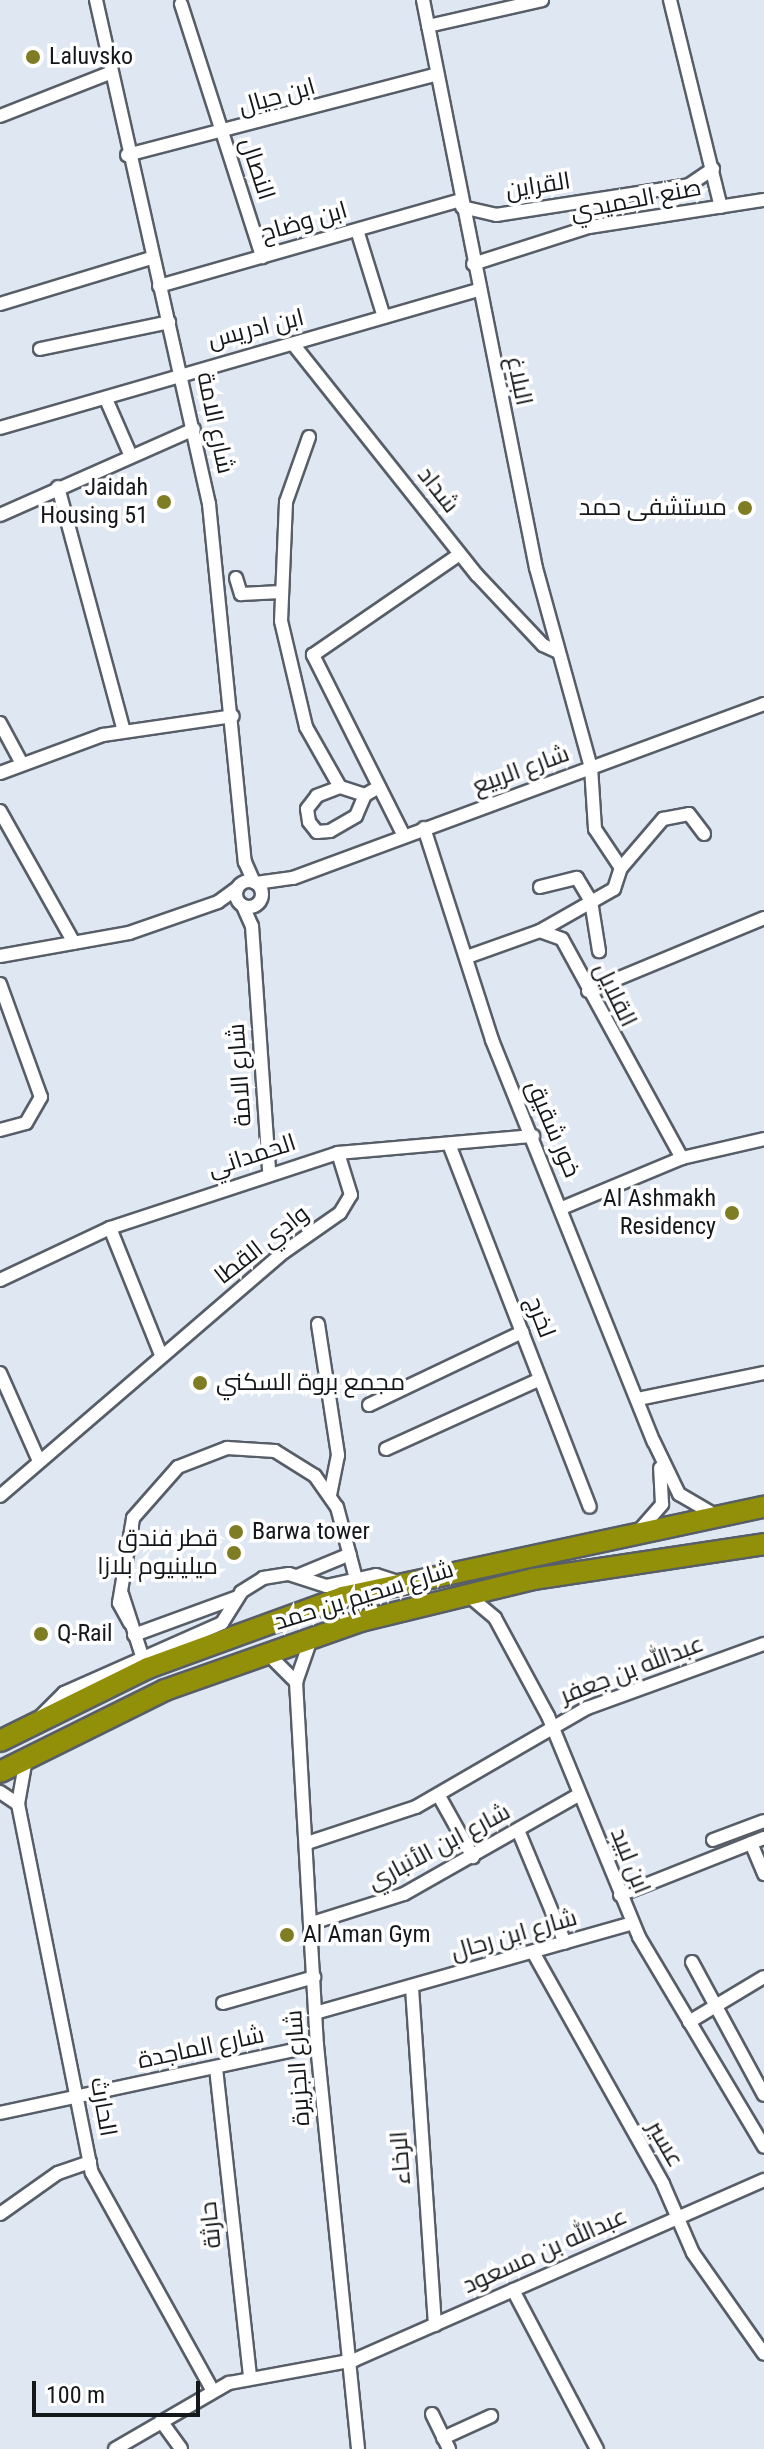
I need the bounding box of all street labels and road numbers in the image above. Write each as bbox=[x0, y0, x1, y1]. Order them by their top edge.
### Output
street label: ابن حيال bbox=[235, 72, 319, 122]
street label: النصال bbox=[233, 134, 281, 204]
street label: القراين bbox=[504, 167, 572, 205]
street label: صنع الحميدي bbox=[568, 173, 704, 227]
street label: ابن وضاح bbox=[257, 196, 351, 248]
street label: ابن ادريس bbox=[205, 303, 307, 355]
street label: البلاغ bbox=[500, 354, 538, 408]
street label: شارع الامة bbox=[190, 370, 240, 476]
street label: شداد bbox=[411, 461, 465, 519]
street label: شارع الربيع bbox=[469, 739, 573, 801]
street label: القلايل bbox=[587, 958, 643, 1032]
street label: شارع الامة bbox=[222, 1023, 258, 1127]
street label: خور شقيق bbox=[520, 1076, 586, 1182]
street label: الحمداني bbox=[204, 1128, 300, 1184]
street label: وادي القطا bbox=[209, 1199, 315, 1291]
street label: لخرج bbox=[519, 1292, 561, 1342]
street label: شارع سحيم بن حمد bbox=[271, 1555, 457, 1637]
street label: عبدالله بن جعفر bbox=[556, 1629, 708, 1711]
street label: شارع ابن الأنباري bbox=[363, 1797, 515, 1897]
street label: ابن لبيد bbox=[604, 1824, 656, 1898]
street label: شارع ابن رحال bbox=[448, 1903, 580, 1967]
street label: شارع الجزيرة bbox=[280, 2009, 316, 2127]
street label: شارع الماجدة bbox=[135, 2021, 267, 2075]
street label: الحارث bbox=[84, 2075, 122, 2139]
street label: عسير bbox=[640, 2116, 690, 2172]
street label: الرخاء bbox=[385, 2130, 417, 2186]
street label: حارثة bbox=[194, 2200, 228, 2250]
street label: عبدالله بن مسعود bbox=[458, 2202, 632, 2300]

